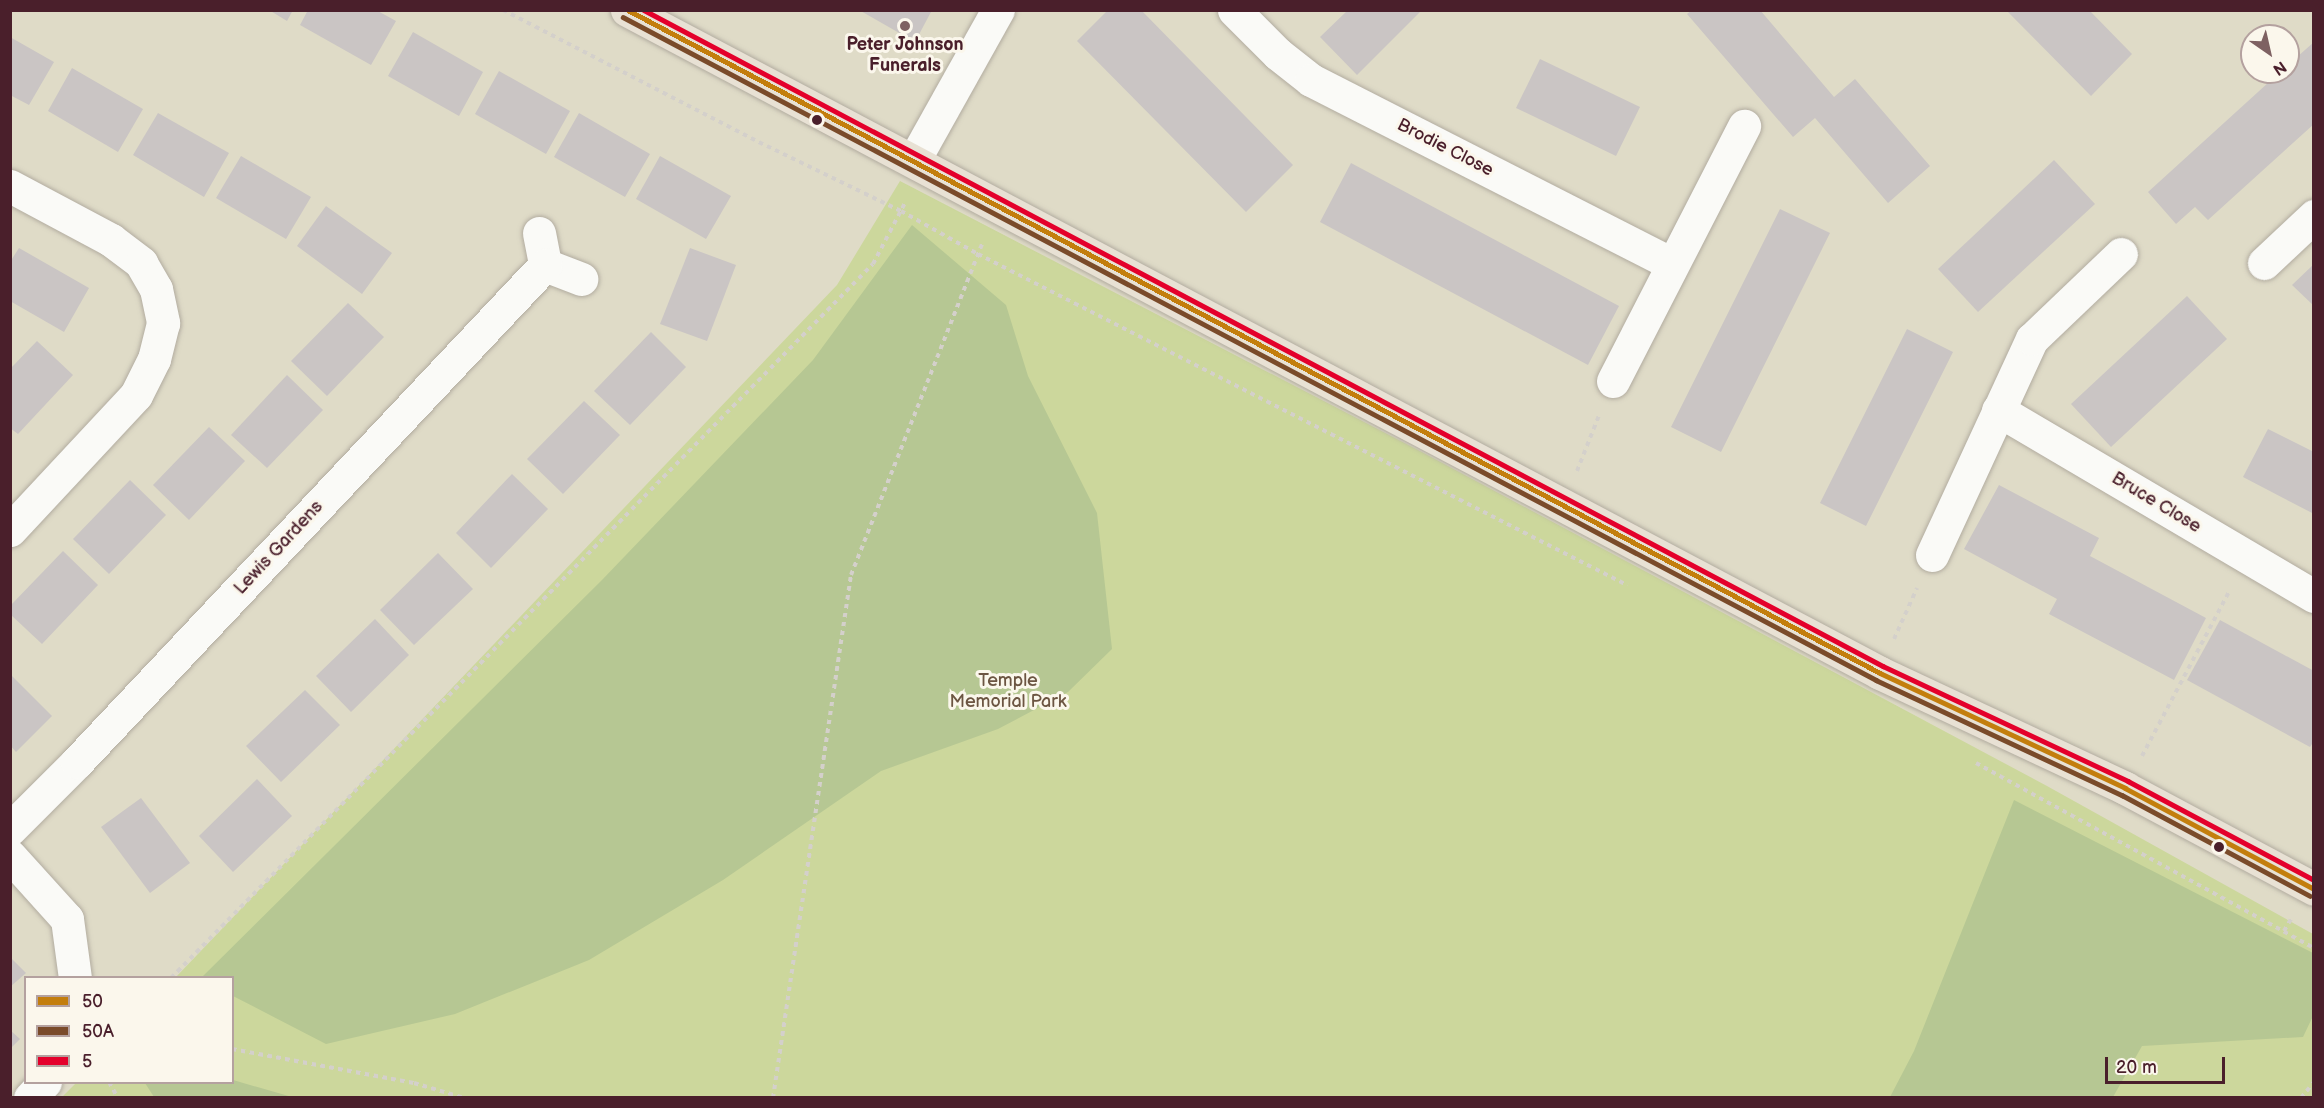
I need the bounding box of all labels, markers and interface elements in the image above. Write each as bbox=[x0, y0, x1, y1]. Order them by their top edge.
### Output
marker: Peter Johnson Funerals bbox=[898, 19, 912, 33]
north arrow bbox=[2240, 24, 2300, 84]
place label: Peter Johnson Funerals bbox=[846, 35, 964, 78]
text: N bbox=[2269, 56, 2290, 79]
unlabelled marker bbox=[811, 114, 823, 126]
street label: Brodie Close bbox=[1393, 114, 1497, 182]
street label: Bruce Close bbox=[2107, 468, 2205, 538]
street label: Lewis Gardens bbox=[230, 497, 328, 599]
park label: Temple Memorial Park bbox=[949, 671, 1067, 714]
unlabelled marker bbox=[2213, 841, 2225, 853]
legend bbox=[24, 976, 234, 1084]
text: 50 bbox=[82, 991, 103, 1012]
text: 50A bbox=[82, 1021, 114, 1042]
scale bar bbox=[2108, 1045, 2228, 1083]
text: 5 bbox=[82, 1051, 92, 1072]
text: 20 m bbox=[2116, 1057, 2157, 1078]

